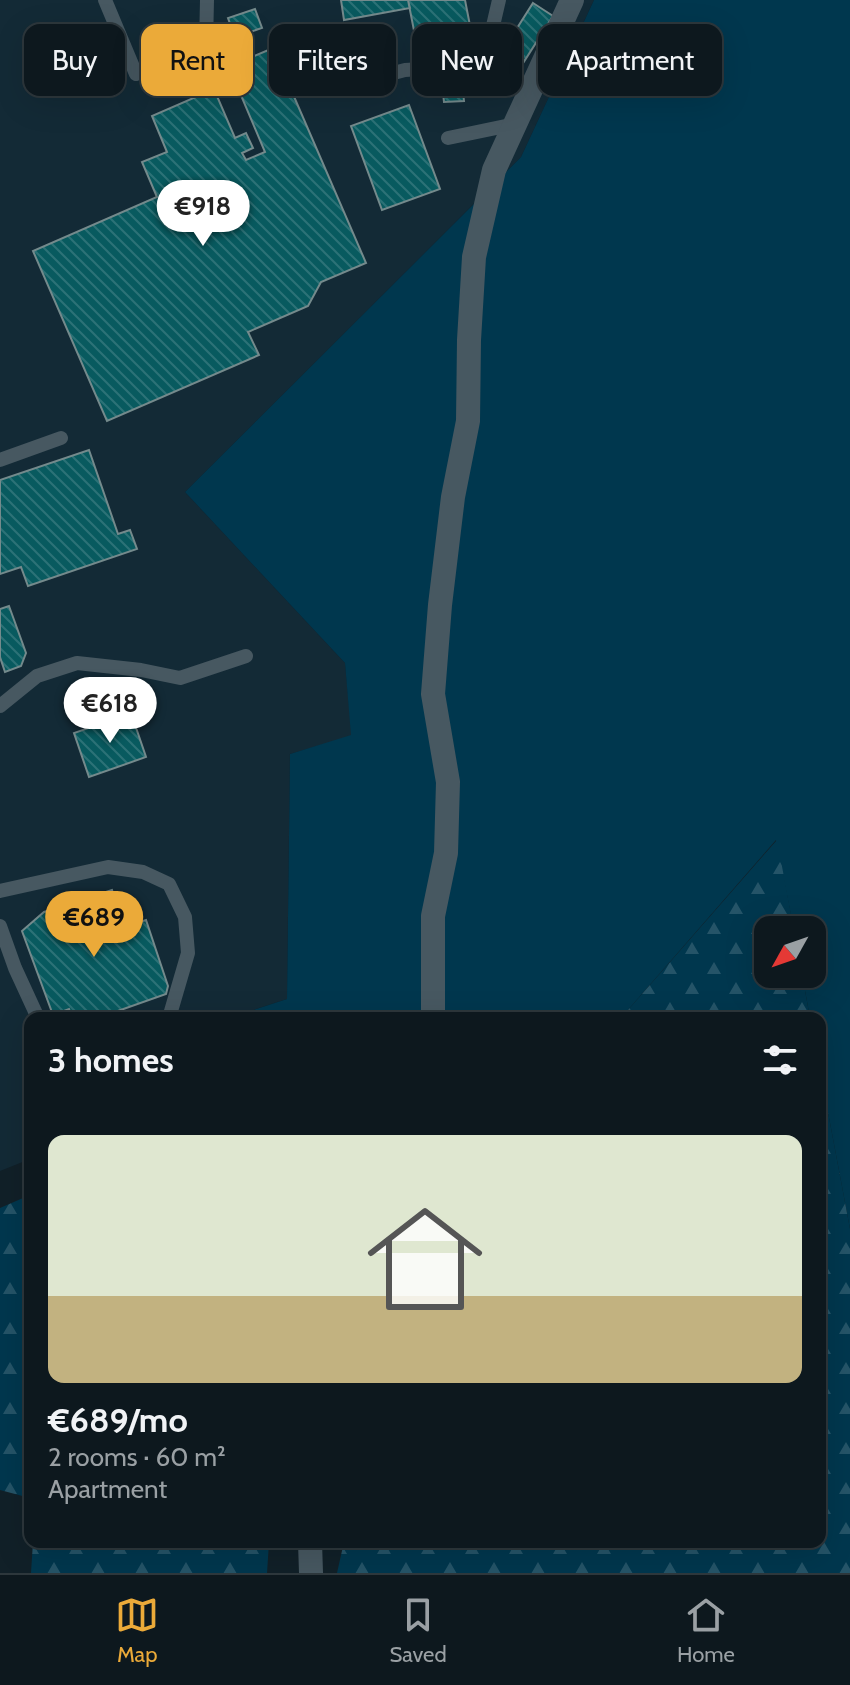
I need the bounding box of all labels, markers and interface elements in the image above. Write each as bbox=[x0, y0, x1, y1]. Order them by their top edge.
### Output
chip: Buy bbox=[24, 24, 125, 96]
chip: Rent bbox=[141, 24, 253, 96]
chip: Filters bbox=[269, 24, 396, 96]
chip: New bbox=[412, 24, 522, 96]
chip: Apartment bbox=[538, 24, 722, 96]
pin: €918 bbox=[156, 180, 250, 248]
text: €918 bbox=[175, 190, 231, 222]
pin: €618 bbox=[63, 677, 157, 745]
text: €618 bbox=[82, 687, 138, 719]
pin: €689 bbox=[47, 891, 141, 959]
text: €689 bbox=[63, 901, 125, 933]
north arrow bbox=[754, 916, 826, 988]
map controls bbox=[754, 916, 826, 988]
icon: filters bbox=[758, 1038, 802, 1082]
text: 3 homes bbox=[48, 1039, 174, 1081]
icon: home bbox=[353, 1187, 497, 1331]
text: €689/mo bbox=[48, 1399, 188, 1441]
text: 2 rooms · 60 m² bbox=[48, 1441, 226, 1473]
text: Apartment bbox=[48, 1473, 167, 1505]
tab: Map bbox=[115, 1593, 159, 1668]
tab: Saved bbox=[389, 1593, 447, 1668]
tab: Home bbox=[677, 1593, 735, 1668]

